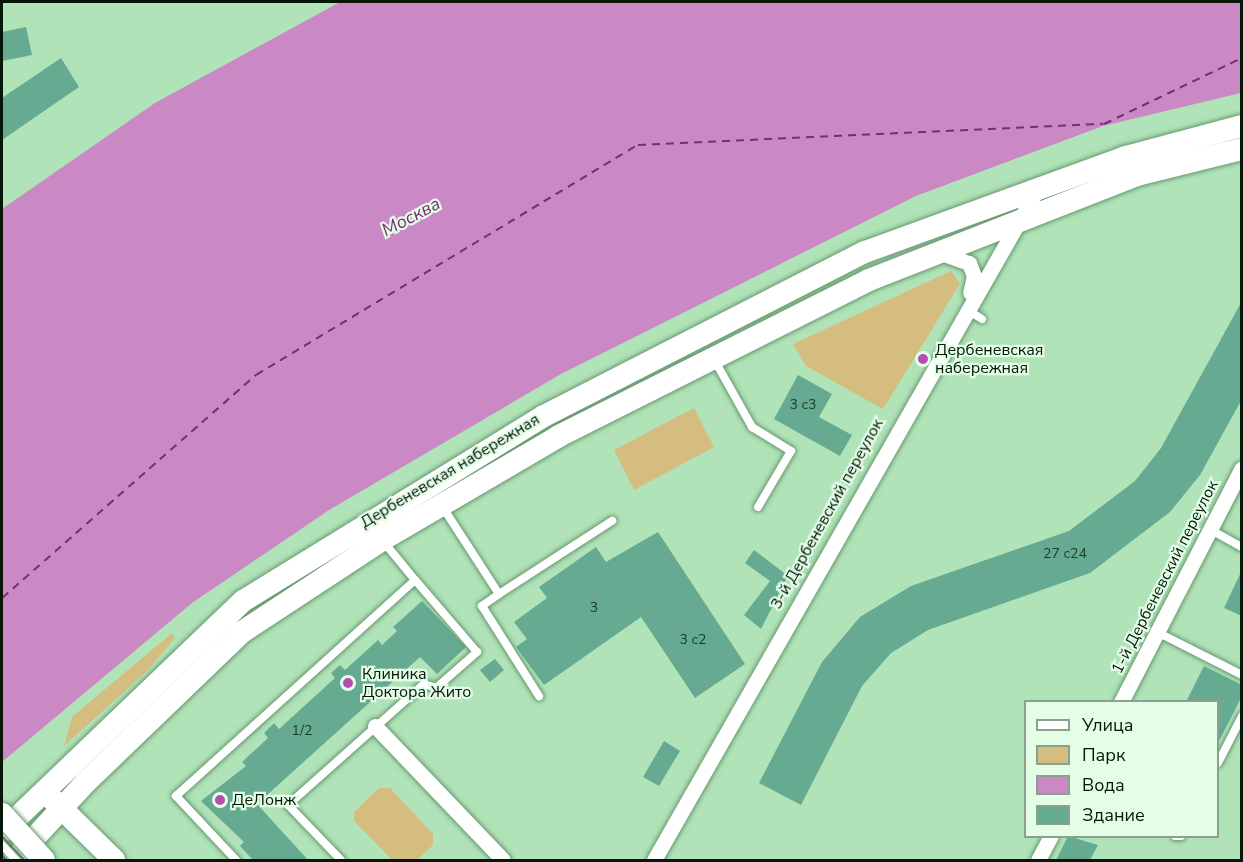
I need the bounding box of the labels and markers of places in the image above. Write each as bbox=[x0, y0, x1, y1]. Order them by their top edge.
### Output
place label: Дербеневская набережная bbox=[935, 340, 1043, 378]
marker: Дербеневская набережная bbox=[916, 352, 930, 366]
place label: Клиника Доктора Жито bbox=[362, 664, 471, 702]
marker: Клиника Доктора Жито bbox=[339, 674, 357, 692]
place label: ДеЛонж bbox=[232, 790, 296, 810]
marker: ДеЛонж bbox=[213, 793, 227, 807]

